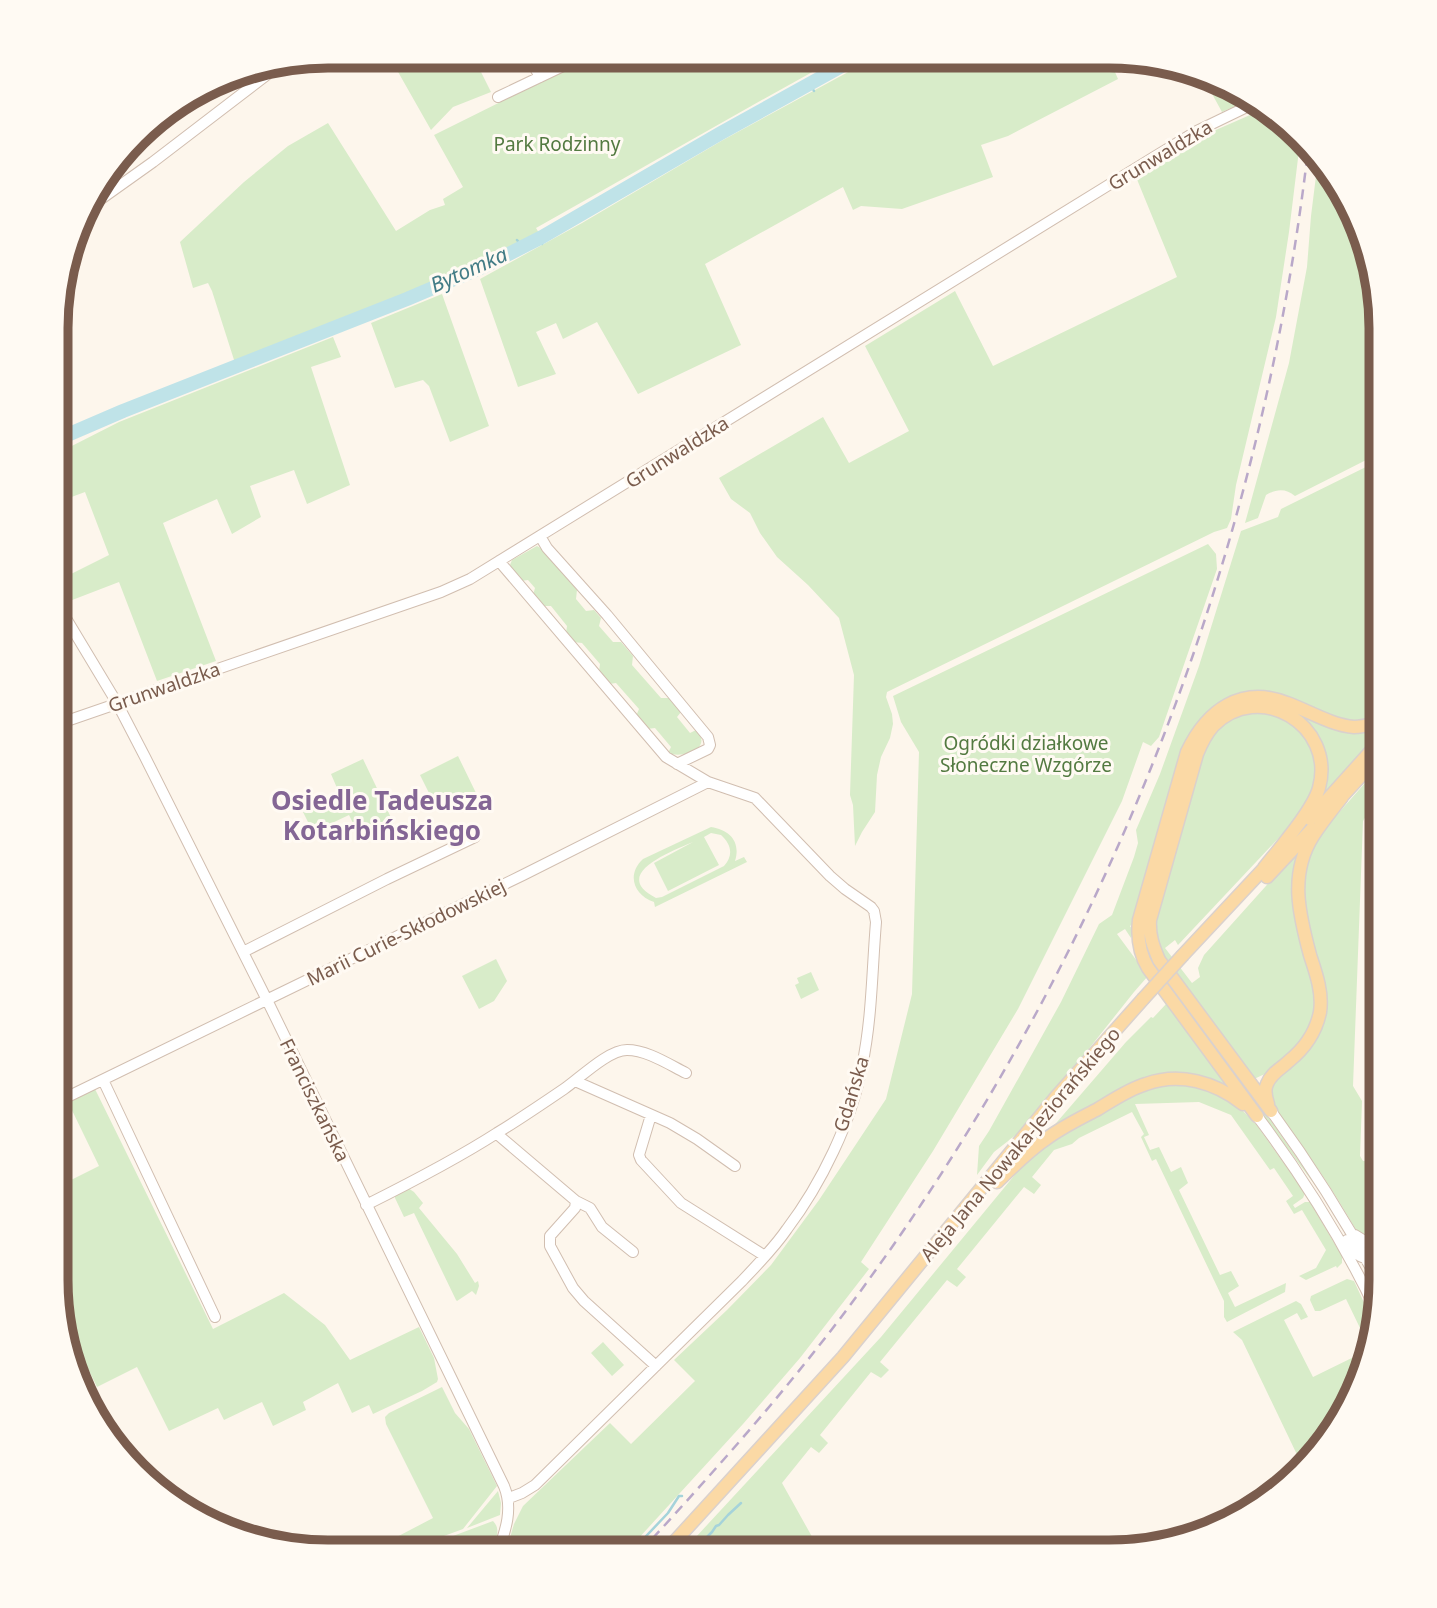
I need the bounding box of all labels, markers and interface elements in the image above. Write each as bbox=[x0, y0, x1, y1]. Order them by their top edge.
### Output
street label: Grunwaldzka bbox=[1103, 114, 1217, 196]
park label: Park Rodzinny bbox=[493, 131, 621, 157]
water label: Bytomka bbox=[425, 240, 512, 299]
street label: Grunwaldzka bbox=[620, 410, 734, 494]
street label: Grunwaldzka bbox=[104, 656, 224, 718]
park label: Ogródki działkowe Słoneczne Wzgórze bbox=[940, 730, 1112, 778]
district label: Osiedle Tadeusza Kotarbińskiego bbox=[271, 782, 493, 848]
street label: Marii Curie-Skłodowskiej bbox=[302, 872, 510, 992]
street label: Aleja Jana Nowaka-Jeziorańskiego bbox=[914, 1021, 1126, 1267]
street label: Franciszkańska bbox=[274, 1034, 356, 1166]
street label: Gdańska bbox=[827, 1053, 875, 1135]

